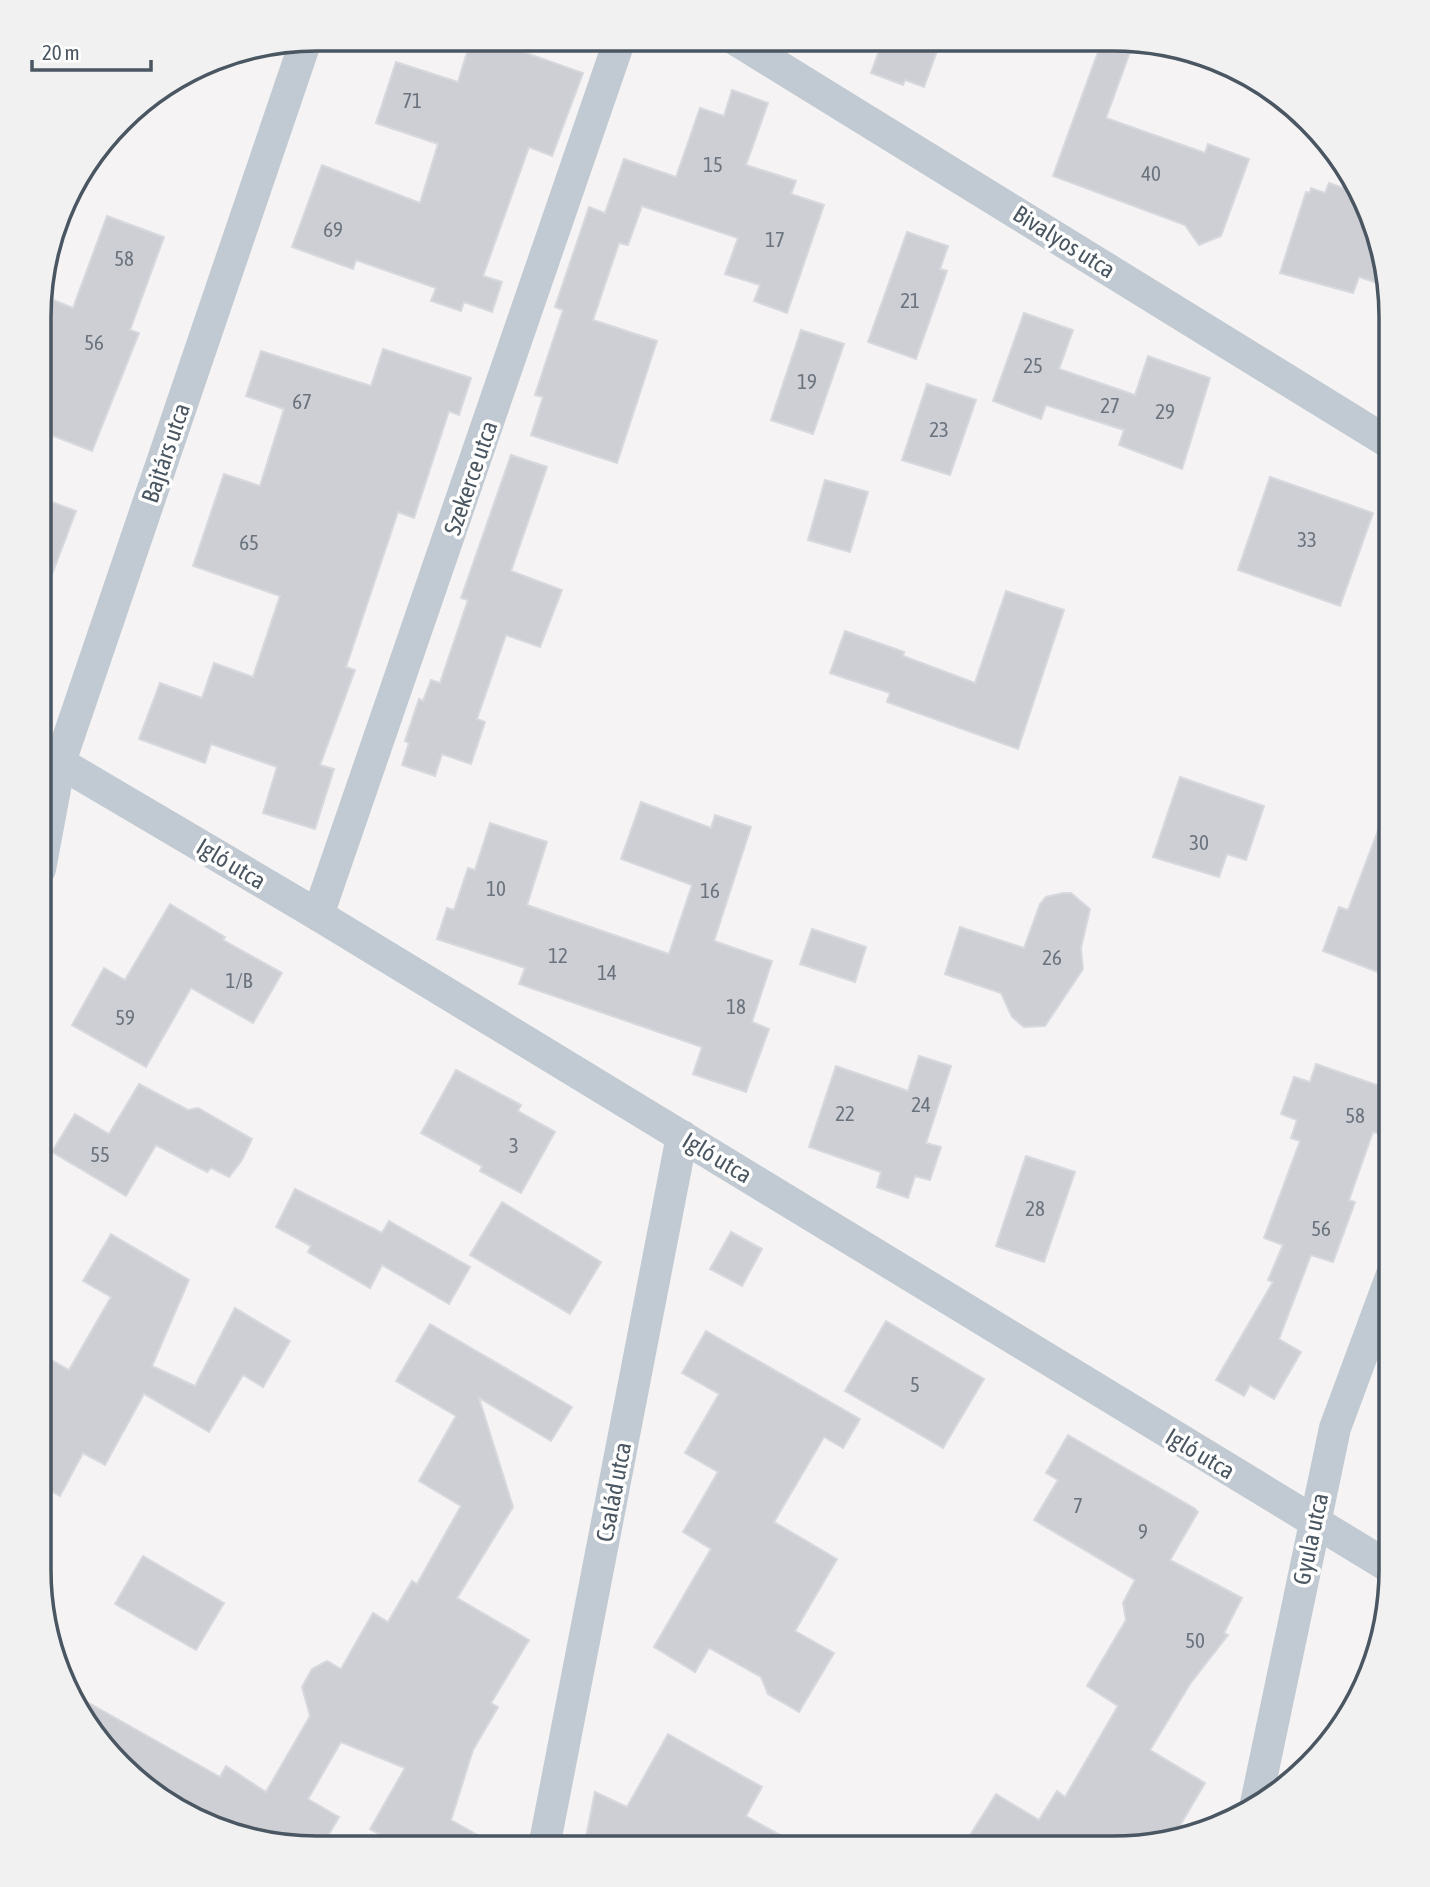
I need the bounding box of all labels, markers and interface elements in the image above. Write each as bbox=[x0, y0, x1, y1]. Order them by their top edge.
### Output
scale bar bbox=[32, 28, 150, 72]
text: 20 m bbox=[42, 40, 80, 64]
house number: 71 bbox=[402, 88, 422, 112]
house number: 15 bbox=[703, 152, 723, 176]
house number: 40 bbox=[1141, 161, 1161, 185]
street label: Bivalyos utca bbox=[1008, 200, 1120, 283]
house number: 69 bbox=[323, 217, 343, 241]
house number: 17 bbox=[765, 227, 785, 251]
house number: 58 bbox=[114, 246, 134, 270]
house number: 21 bbox=[900, 288, 920, 312]
house number: 56 bbox=[84, 330, 104, 354]
house number: 25 bbox=[1023, 353, 1043, 377]
house number: 19 bbox=[797, 369, 817, 393]
house number: 67 bbox=[292, 389, 312, 413]
house number: 27 bbox=[1100, 393, 1120, 417]
house number: 29 bbox=[1155, 399, 1175, 423]
street label: Bajtárs utca bbox=[136, 400, 195, 506]
street label: Szekerce utca bbox=[438, 417, 503, 538]
house number: 23 bbox=[929, 417, 949, 441]
house number: 33 bbox=[1297, 527, 1317, 551]
house number: 65 bbox=[239, 530, 259, 554]
house number: 30 bbox=[1189, 830, 1209, 854]
street label: Igló utca bbox=[192, 833, 271, 895]
house number: 10 bbox=[486, 876, 506, 900]
house number: 16 bbox=[700, 878, 720, 902]
house number: 12 bbox=[548, 943, 568, 967]
house number: 26 bbox=[1042, 945, 1062, 969]
house number: 14 bbox=[597, 960, 617, 984]
house number: 1/B bbox=[226, 968, 252, 992]
house number: 18 bbox=[726, 994, 746, 1018]
house number: 59 bbox=[115, 1005, 135, 1029]
house number: 24 bbox=[911, 1092, 931, 1116]
house number: 22 bbox=[835, 1101, 855, 1125]
house number: 58 bbox=[1345, 1103, 1365, 1127]
street label: Igló utca bbox=[678, 1127, 757, 1189]
house number: 3 bbox=[509, 1133, 519, 1157]
house number: 55 bbox=[90, 1142, 110, 1166]
house number: 28 bbox=[1025, 1196, 1045, 1220]
house number: 56 bbox=[1311, 1216, 1331, 1240]
house number: 5 bbox=[910, 1372, 920, 1396]
street label: Igló utca bbox=[1161, 1423, 1240, 1485]
street label: Család utca bbox=[591, 1440, 636, 1544]
street label: Gyula utca bbox=[1288, 1490, 1333, 1587]
house number: 7 bbox=[1073, 1493, 1083, 1517]
house number: 9 bbox=[1138, 1519, 1148, 1543]
house number: 50 bbox=[1185, 1628, 1205, 1652]

